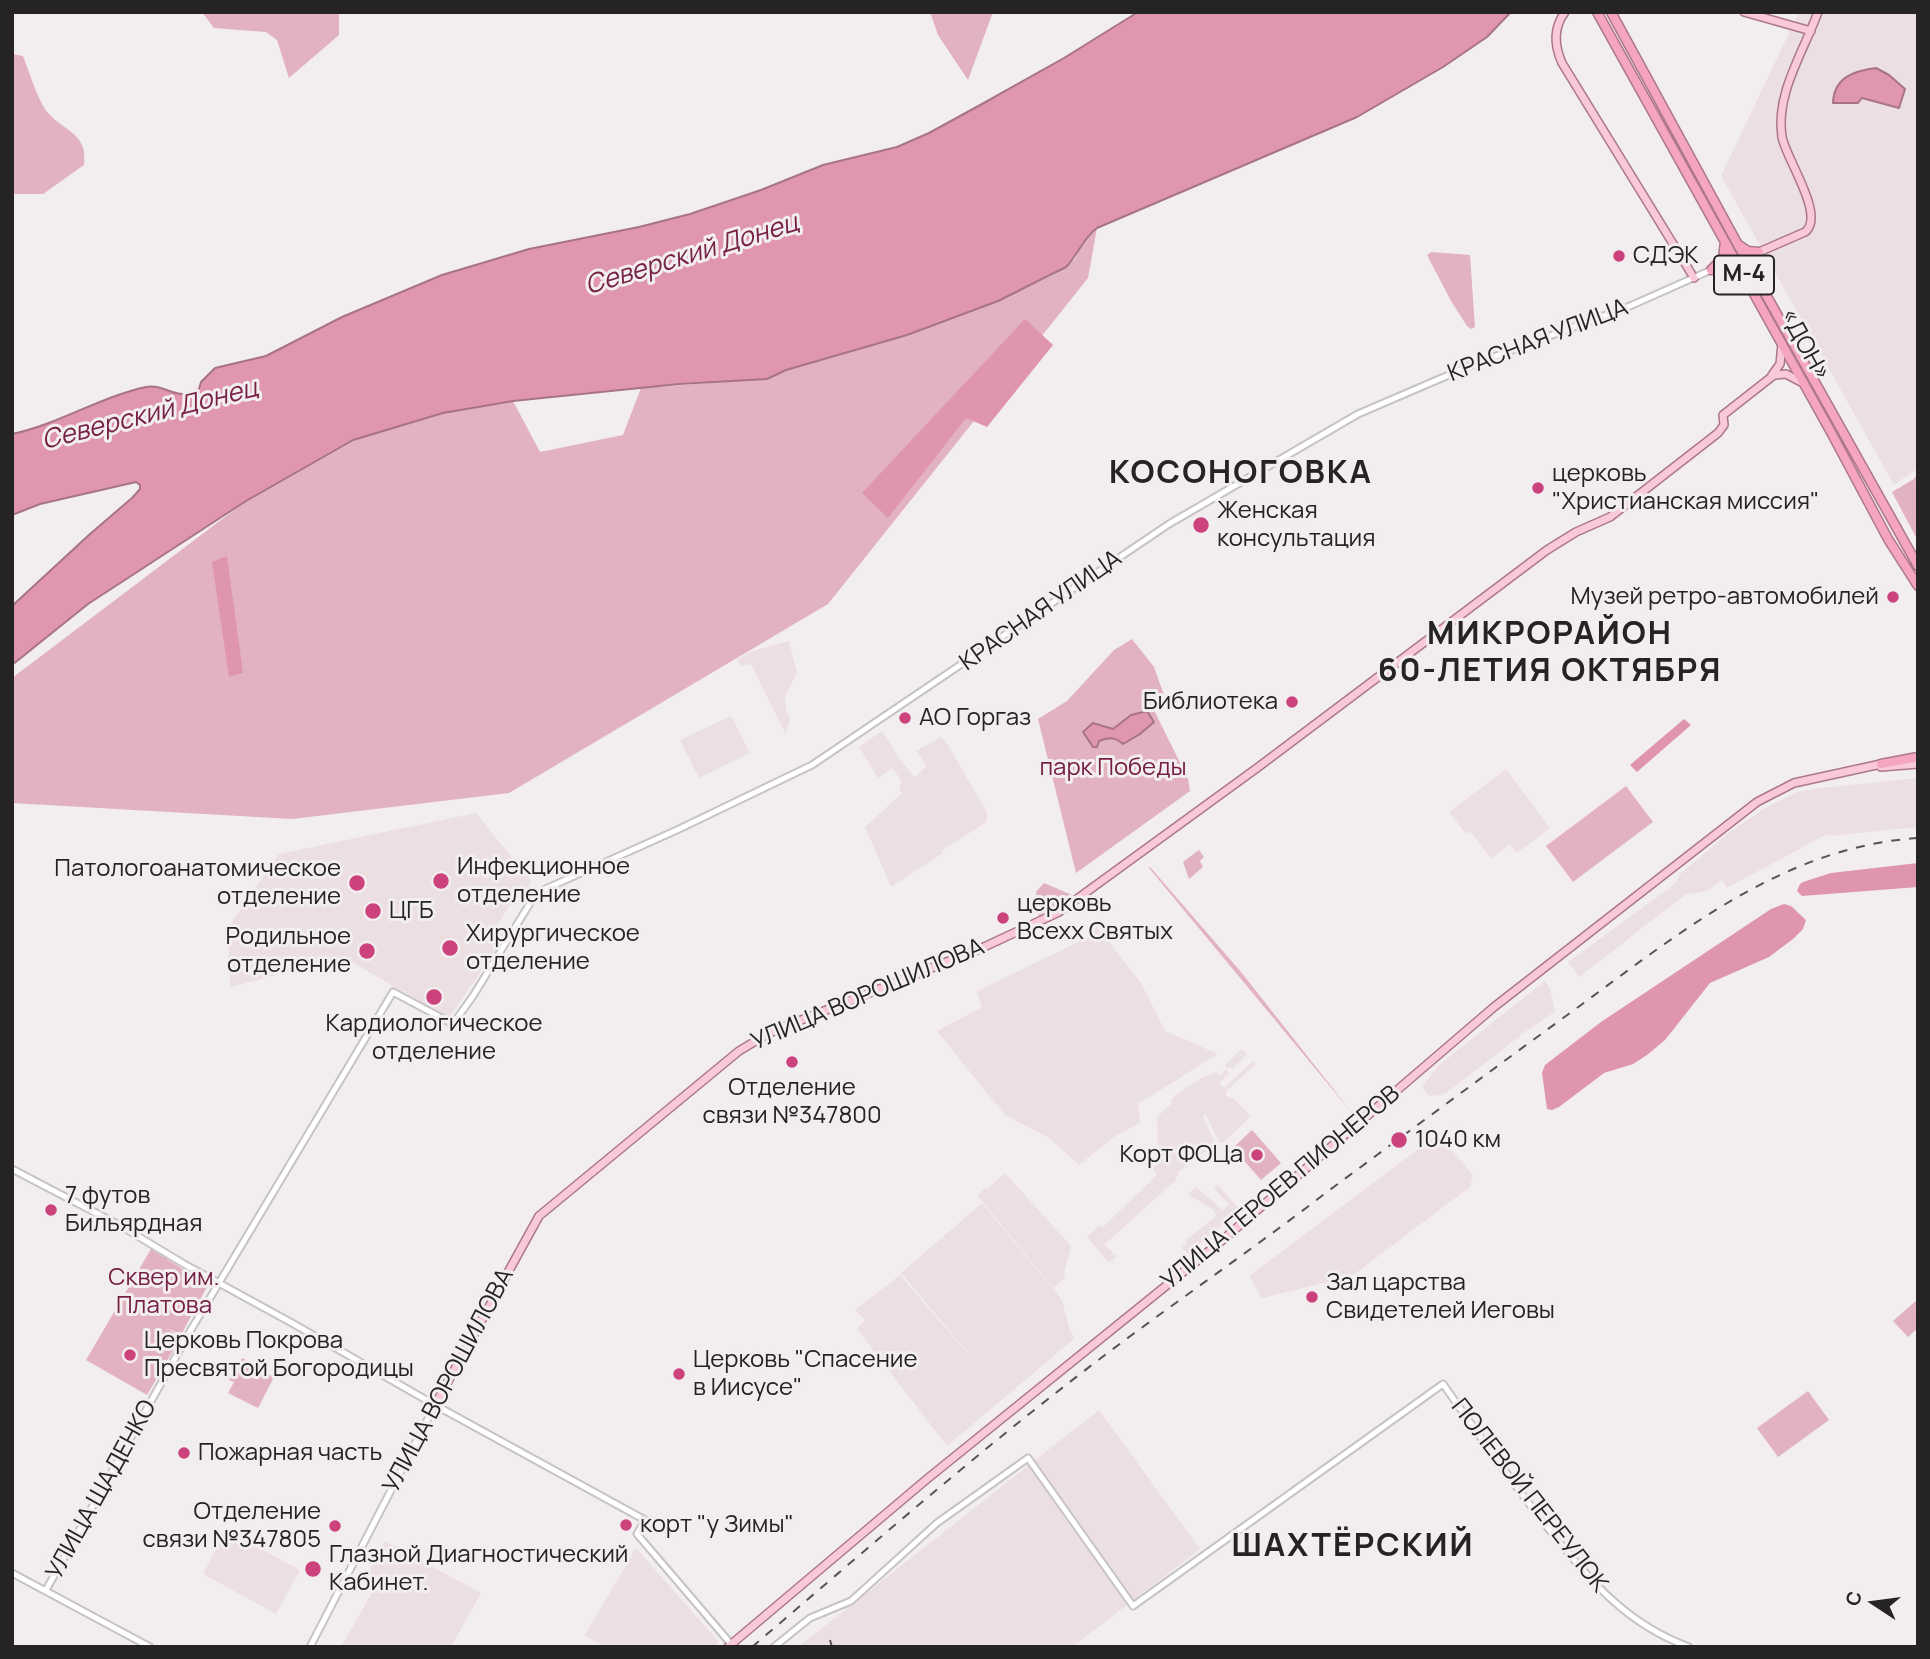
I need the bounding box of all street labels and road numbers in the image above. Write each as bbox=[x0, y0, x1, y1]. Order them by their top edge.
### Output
road number: М-4 bbox=[1714, 256, 1774, 294]
street label: КРАСНАЯ УЛИЦА bbox=[1444, 293, 1632, 389]
street label: «ДОН» bbox=[1773, 304, 1835, 386]
street label: КРАСНАЯ УЛИЦА bbox=[955, 545, 1127, 677]
street label: УЛИЦА ВОРОШИЛОВА bbox=[747, 933, 989, 1057]
street label: УЛИЦА ГЕРОЕВ ПИОНЕРОВ bbox=[1156, 1080, 1406, 1296]
street label: УЛИЦА ВОРОШИЛОВА bbox=[378, 1264, 520, 1498]
street label: ПОЛЕВОЙ ПЕРЕУЛОК bbox=[1445, 1394, 1613, 1598]
street label: УЛИЦА ЩАДЕНКО bbox=[41, 1395, 163, 1585]

